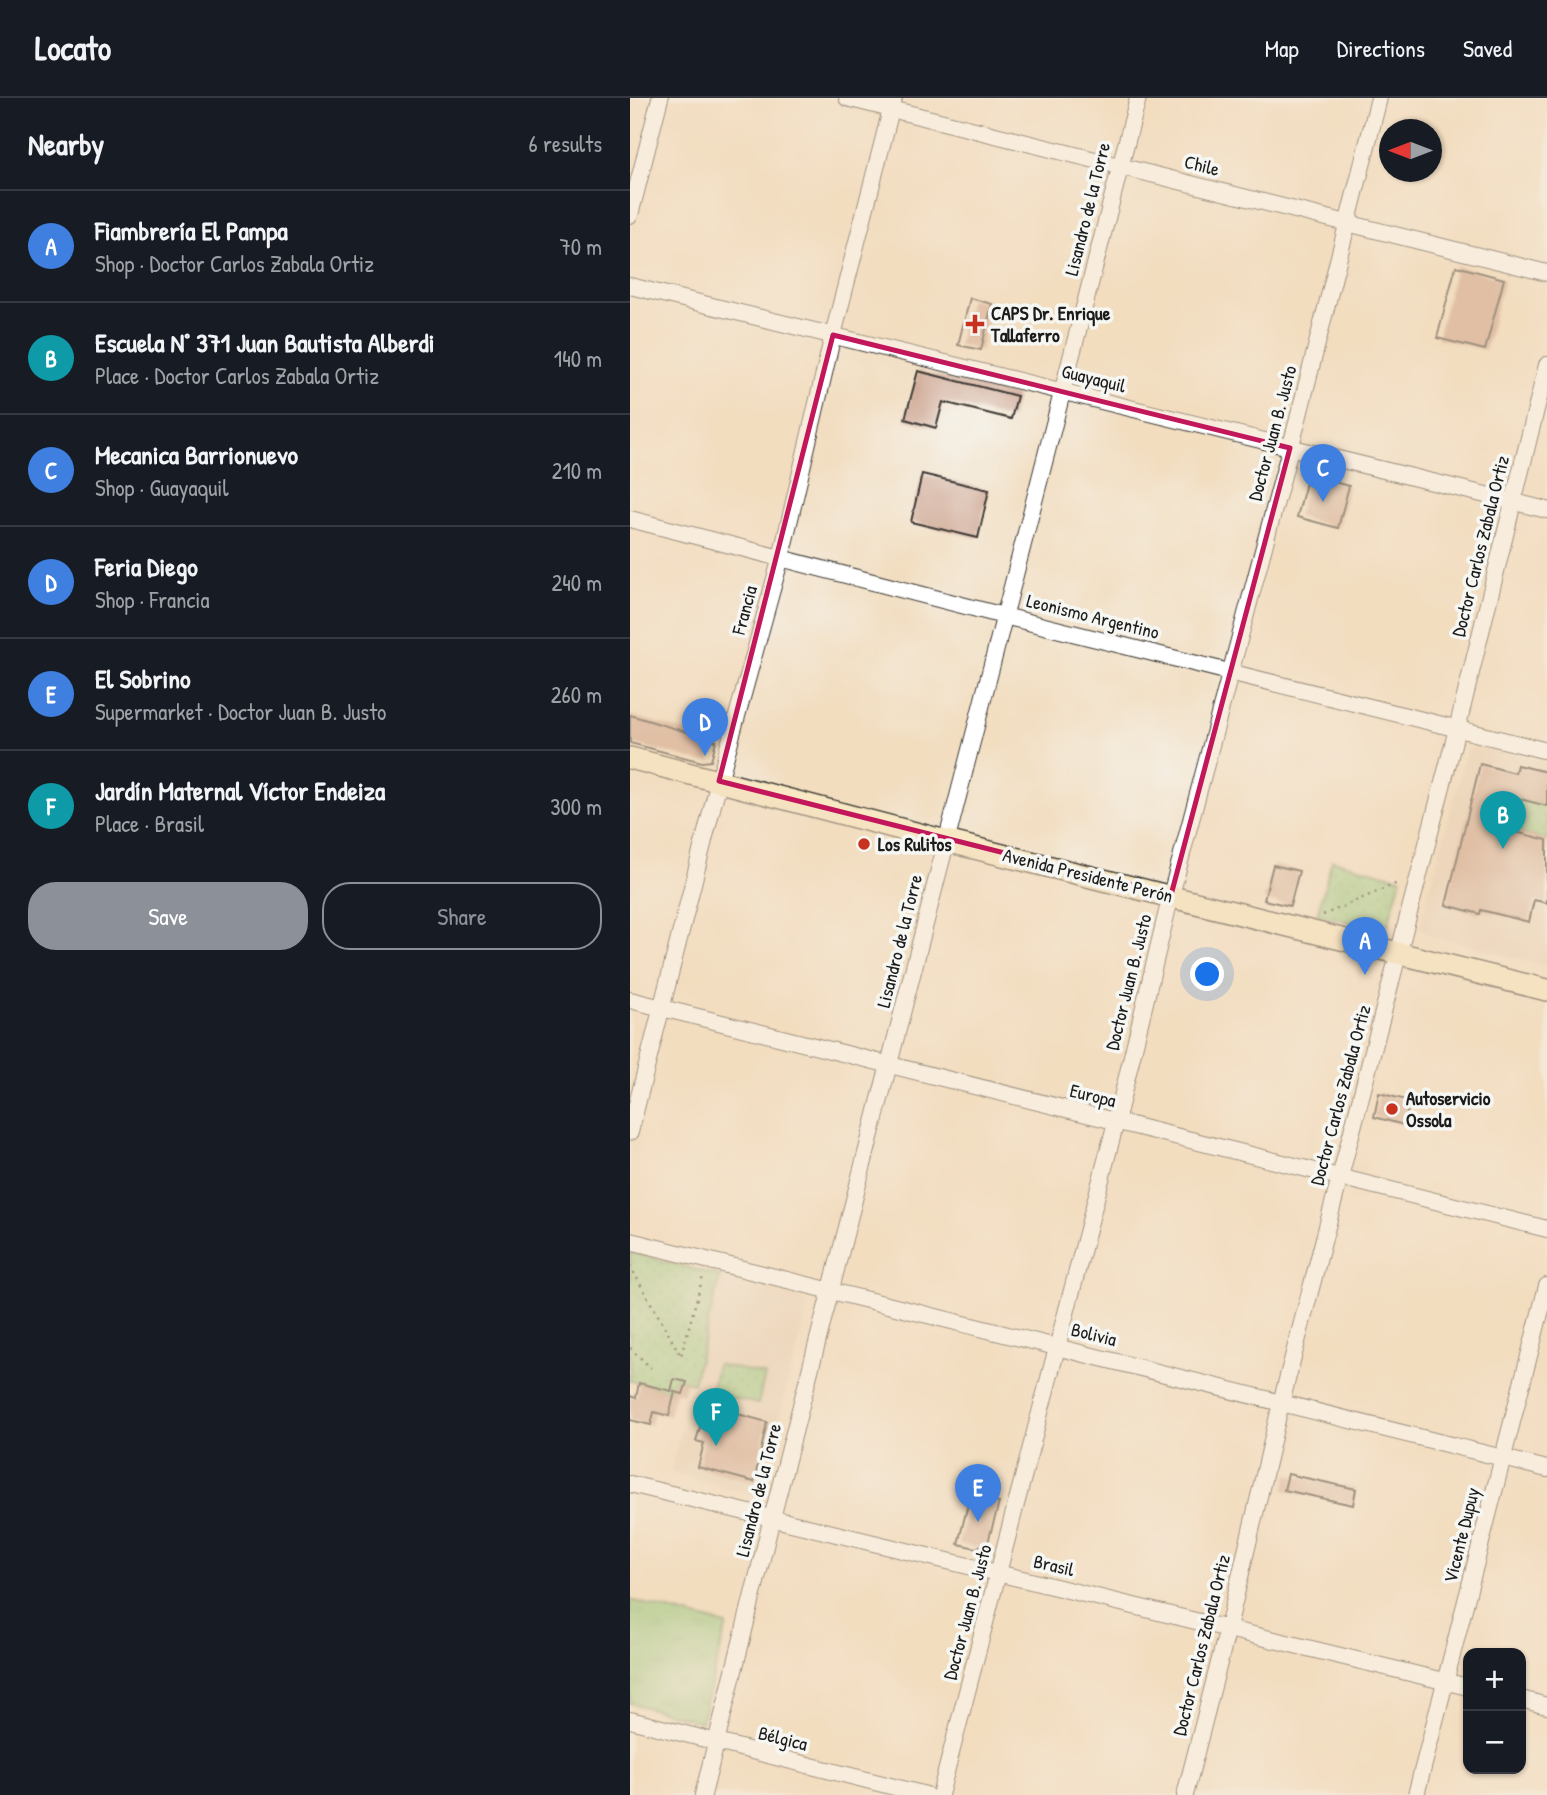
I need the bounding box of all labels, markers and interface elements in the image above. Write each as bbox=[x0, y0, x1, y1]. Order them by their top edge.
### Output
text: Locato bbox=[35, 26, 111, 70]
text: Map bbox=[1265, 32, 1299, 64]
text: Directions bbox=[1337, 32, 1425, 64]
text: Saved bbox=[1463, 32, 1512, 64]
north arrow bbox=[1379, 119, 1442, 182]
text: Nearby bbox=[28, 124, 104, 164]
text: 6 results bbox=[529, 128, 602, 159]
street label: Lisandro de la Torre bbox=[1058, 139, 1116, 278]
street label: Chile bbox=[1182, 148, 1223, 182]
text: Fiambrería El Pampa bbox=[95, 213, 288, 248]
text: A bbox=[45, 231, 57, 262]
text: 70 m bbox=[559, 231, 602, 262]
text: Shop · Doctor Carlos Zabala Ortiz bbox=[95, 248, 374, 279]
place label: CAPS Dr. Enrique Tallaferro bbox=[990, 300, 1111, 348]
marker: CAPS Dr. Enrique Tallaferro bbox=[965, 314, 985, 334]
text: Escuela N° 371 Juan Bautista Alberdi bbox=[95, 325, 434, 360]
text: B bbox=[45, 343, 57, 374]
text: 140 m bbox=[554, 343, 602, 374]
street label: Guayaquil bbox=[1059, 357, 1130, 399]
text: Place · Doctor Carlos Zabala Ortiz bbox=[95, 360, 379, 391]
street label: Doctor Juan B. Justo bbox=[1241, 362, 1303, 504]
text: Mecanica Barrionuevo bbox=[95, 437, 298, 472]
pin: C bbox=[1300, 444, 1346, 502]
street label: Doctor Carlos Zabala Ortiz bbox=[1445, 453, 1515, 639]
text: C bbox=[45, 455, 57, 486]
text: 210 m bbox=[552, 455, 602, 486]
text: Shop · Guayaquil bbox=[95, 472, 229, 503]
text: Feria Diego bbox=[95, 549, 198, 584]
text: D bbox=[46, 567, 56, 598]
text: 240 m bbox=[551, 567, 602, 598]
street label: Francia bbox=[725, 582, 763, 638]
text: Shop · Francia bbox=[95, 584, 210, 615]
street label: Leonismo Argentino bbox=[1024, 587, 1162, 645]
text: El Sobrino bbox=[95, 661, 191, 696]
text: E bbox=[46, 679, 56, 710]
text: 260 m bbox=[551, 679, 602, 710]
text: Supermarket · Doctor Juan B. Justo bbox=[95, 696, 386, 727]
pin: D bbox=[682, 698, 728, 756]
text: Jardín Maternal Víctor Endeiza bbox=[95, 773, 385, 808]
text: F bbox=[47, 791, 55, 822]
text: 300 m bbox=[550, 791, 602, 822]
pin: B bbox=[1480, 791, 1526, 849]
text: Place · Brasil bbox=[95, 808, 204, 839]
place label: Los Rulitos bbox=[878, 831, 952, 857]
marker: Los Rulitos bbox=[856, 836, 872, 852]
street label: Avenida Presidente Perón bbox=[1000, 841, 1176, 909]
street label: Lisandro de la Torre bbox=[870, 871, 928, 1010]
button: Save bbox=[28, 882, 308, 950]
button: Share bbox=[322, 882, 602, 950]
street label: Doctor Juan B. Justo bbox=[1099, 911, 1158, 1053]
pin: A bbox=[1342, 917, 1388, 975]
your location bbox=[1190, 957, 1224, 991]
street label: Doctor Carlos Zabala Ortiz bbox=[1303, 1002, 1377, 1188]
street label: Europa bbox=[1067, 1077, 1119, 1113]
place label: Autoservicio Ossola bbox=[1406, 1085, 1491, 1133]
marker: Autoservicio Ossola bbox=[1384, 1101, 1400, 1117]
street label: Bolivia bbox=[1069, 1316, 1120, 1352]
pin: F bbox=[693, 1388, 739, 1446]
street label: Lisandro de la Torre bbox=[729, 1420, 787, 1559]
pin: E bbox=[955, 1464, 1001, 1522]
street label: Vicente Dupuy bbox=[1437, 1485, 1485, 1585]
street label: Doctor Juan B. Justo bbox=[936, 1541, 998, 1683]
street label: Brasil bbox=[1031, 1548, 1078, 1582]
street label: Doctor Carlos Zabala Ortiz bbox=[1166, 1552, 1236, 1738]
map controls bbox=[1463, 1648, 1526, 1774]
button: + bbox=[1463, 1648, 1526, 1711]
button: − bbox=[1463, 1711, 1526, 1774]
street label: Bélgica bbox=[756, 1719, 811, 1757]

